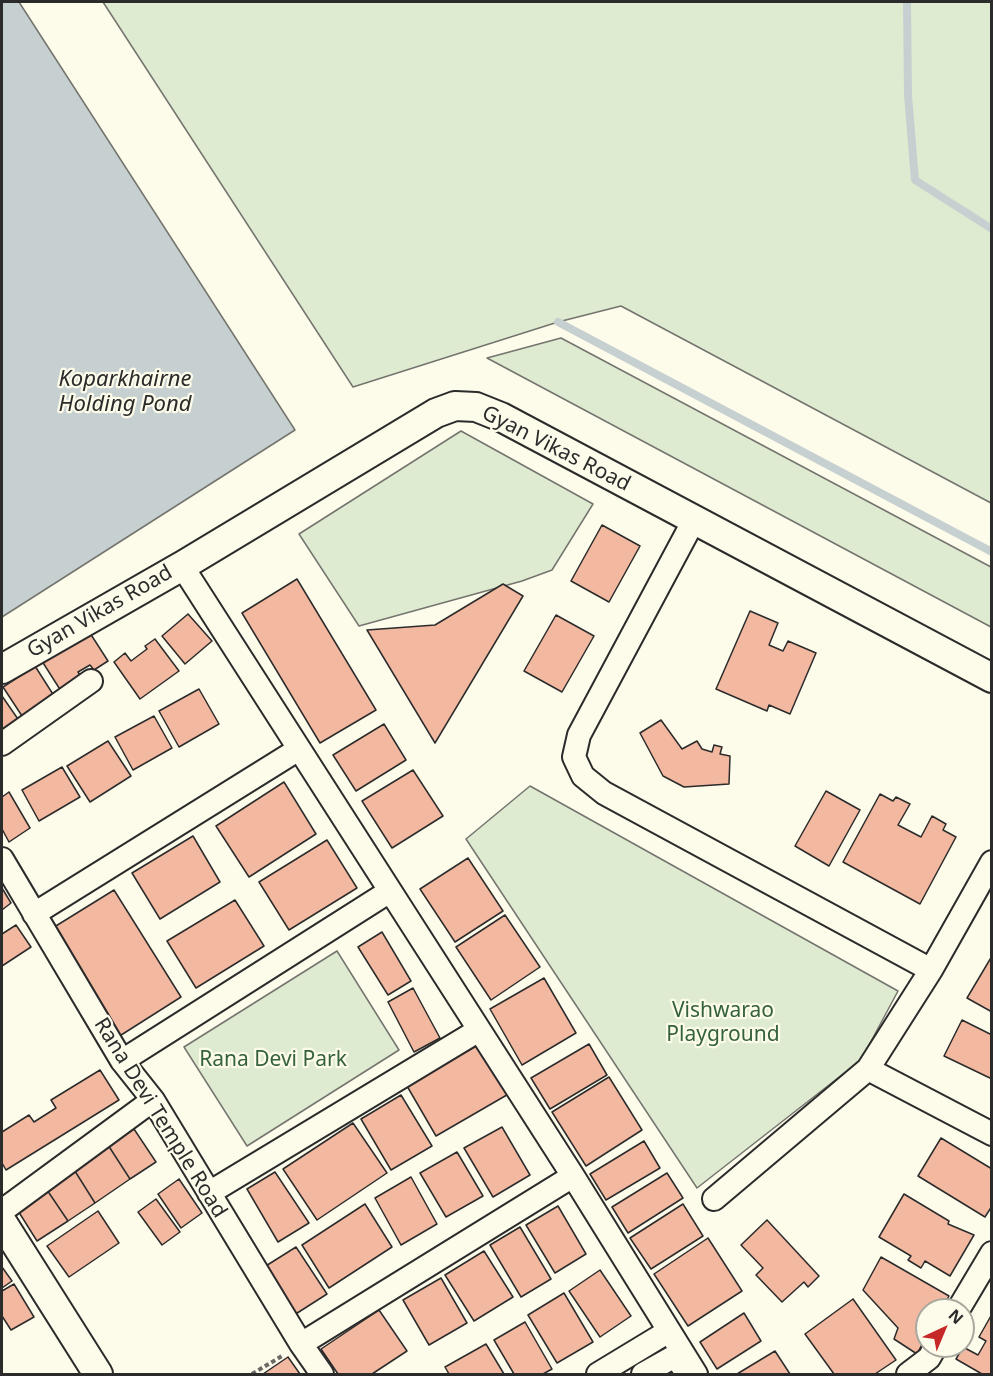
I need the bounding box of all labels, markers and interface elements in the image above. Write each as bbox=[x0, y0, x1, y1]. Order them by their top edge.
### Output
water label: Koparkhairne Holding Pond bbox=[58, 367, 192, 418]
street label: Gyan Vikas Road bbox=[478, 401, 634, 497]
street label: Gyan Vikas Road bbox=[23, 560, 177, 664]
park label: Vishwarao Playground bbox=[666, 998, 780, 1048]
street label: Rana Devi Temple Road bbox=[88, 1013, 232, 1223]
park label: Rana Devi Park bbox=[199, 1047, 347, 1073]
north arrow bbox=[915, 1298, 975, 1358]
text: N bbox=[944, 1304, 968, 1329]

